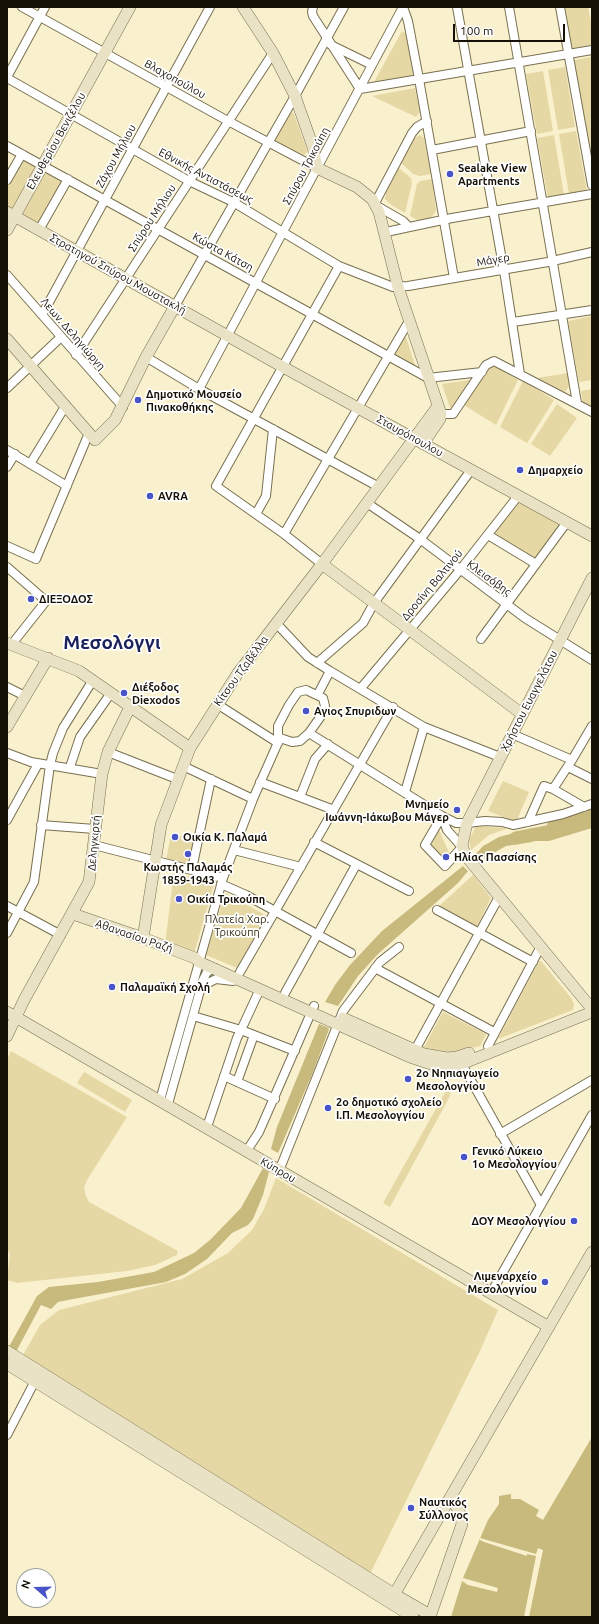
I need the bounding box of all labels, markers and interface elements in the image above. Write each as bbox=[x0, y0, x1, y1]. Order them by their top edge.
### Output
scale bar bbox=[455, 16, 567, 42]
text: 100 m bbox=[460, 24, 493, 37]
street label: Βλαχοπούλου bbox=[142, 57, 208, 101]
street label: Ελευθερίου Βενιζέλου bbox=[24, 90, 88, 192]
street label: Ζάχου Μήλιου bbox=[93, 122, 139, 190]
street label: Σπύρου Τρικούπη bbox=[280, 125, 332, 207]
street label: Εθνικής Αντιστάσεως bbox=[156, 145, 256, 207]
place label: Sealake View Apartments bbox=[458, 161, 527, 187]
marker: Sealake View Apartments bbox=[445, 169, 455, 179]
street label: Σπύρου Μήλιου bbox=[125, 182, 179, 254]
street label: Κώστα Κάτση bbox=[190, 230, 256, 274]
street label: Στρατηγού Σπύρου Μουστακλή bbox=[48, 231, 188, 317]
street label: Μάγερ bbox=[475, 251, 511, 269]
street label: Λεων. Δεληγιώργη bbox=[38, 295, 108, 373]
place label: Δημοτικό Μουσείο Πινακοθήκης bbox=[146, 387, 242, 413]
marker: Δημοτικό Μουσείο Πινακοθήκης bbox=[133, 395, 143, 405]
street label: Σταυρόπουλου bbox=[375, 412, 445, 460]
place label: Δημαρχείο bbox=[528, 463, 583, 477]
marker: Δημαρχείο bbox=[515, 465, 525, 475]
place label: AVRA bbox=[158, 489, 188, 503]
marker: AVRA bbox=[145, 491, 155, 501]
street label: Δροσίνη Βαλτινού bbox=[399, 547, 465, 623]
street label: Κλεισόβης bbox=[464, 557, 514, 599]
place label: ΔΙΕΞΟΔΟΣ bbox=[39, 592, 93, 606]
marker: ΔΙΕΞΟΔΟΣ bbox=[26, 594, 36, 604]
district label: Μεσολόγγι bbox=[63, 632, 161, 654]
street label: Κίτσου Τζαβέλλα bbox=[211, 633, 271, 709]
street label: Χρήστου Ευαγγελάτου bbox=[498, 648, 560, 754]
place label: Διέξοδος Diexodos bbox=[132, 680, 180, 706]
marker: Διέξοδος Diexodos bbox=[119, 688, 129, 698]
place label: Αγιος Σπυριδων bbox=[314, 704, 396, 718]
marker: Αγιος Σπυριδων bbox=[301, 706, 311, 716]
place label: Μνημείο Ιωάννη-Ιάκωβου Μάγερ bbox=[325, 797, 449, 823]
marker: Μνημείο Ιωάννη-Ιάκωβου Μάγερ bbox=[452, 805, 462, 815]
street label: Δεληγκιρτή bbox=[85, 815, 103, 871]
place label: Οικία Κ. Παλαμά bbox=[183, 830, 267, 844]
marker: Οικία Κ. Παλαμά bbox=[170, 832, 180, 842]
marker: Κωστής Παλαμάς 1859-1943 bbox=[183, 849, 193, 859]
place label: Ηλίας Πασσίσης bbox=[454, 850, 536, 864]
marker: Ηλίας Πασσίσης bbox=[441, 852, 451, 862]
place label: Κωστής Παλαμάς 1859-1943 bbox=[144, 860, 232, 886]
place label: Οικία Τρικούπη bbox=[187, 892, 265, 906]
marker: Οικία Τρικούπη bbox=[174, 894, 184, 904]
park label: Πλατεία Χαρ. Τρικούπη bbox=[205, 912, 269, 938]
street label: Αθανασίου Ραζή bbox=[94, 917, 174, 955]
place label: Παλαμαϊκή Σχολή bbox=[120, 980, 210, 994]
marker: Παλαμαϊκή Σχολή bbox=[107, 982, 117, 992]
place label: 2ο Νηπιαγωγείο Μεσολογγίου bbox=[416, 1066, 499, 1092]
marker: 2ο Νηπιαγωγείο Μεσολογγίου bbox=[403, 1074, 413, 1084]
place label: 2ο δημοτικό σχολείο Ι.Π. Μεσολογγίου bbox=[336, 1095, 442, 1121]
marker: 2ο δημοτικό σχολείο Ι.Π. Μεσολογγίου bbox=[323, 1103, 333, 1113]
place label: Γενικό Λύκειο 1ο Μεσολογγίου bbox=[472, 1144, 557, 1170]
marker: Γενικό Λύκειο 1ο Μεσολογγίου bbox=[459, 1152, 469, 1162]
street label: Κύπρου bbox=[258, 1155, 298, 1185]
place label: ΔΟΥ Μεσολογγίου bbox=[471, 1214, 566, 1228]
marker: ΔΟΥ Μεσολογγίου bbox=[569, 1216, 579, 1226]
place label: Λιμεναρχείο Μεσολογγίου bbox=[468, 1269, 537, 1295]
marker: Λιμεναρχείο Μεσολογγίου bbox=[540, 1277, 550, 1287]
place label: Ναυτικός Σύλλογος bbox=[419, 1495, 468, 1521]
marker: Ναυτικός Σύλλογος bbox=[406, 1503, 416, 1513]
north arrow bbox=[16, 1568, 56, 1608]
text: N bbox=[19, 1578, 33, 1590]

